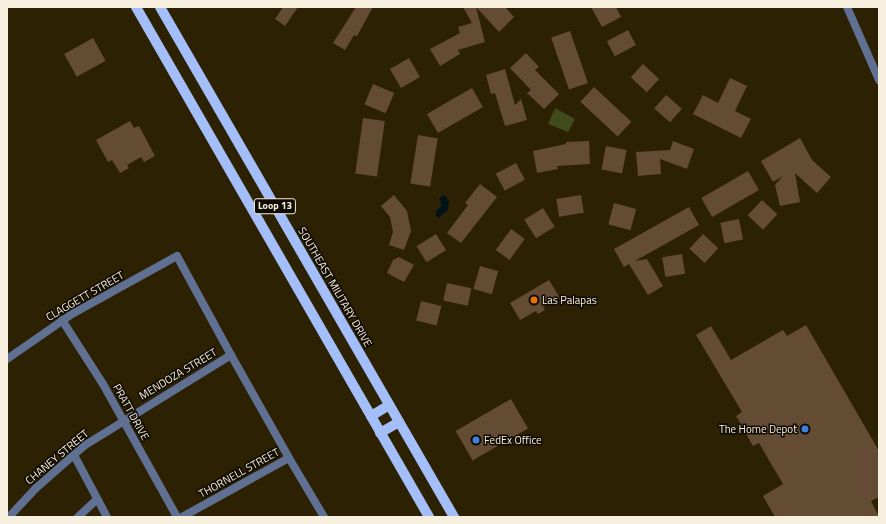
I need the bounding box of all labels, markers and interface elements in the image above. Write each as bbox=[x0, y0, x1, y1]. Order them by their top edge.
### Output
road number: Loop 13 bbox=[253, 198, 297, 214]
street label: SOUTHEAST MILITARY DRIVE bbox=[295, 225, 375, 349]
street label: CLAGGETT STREET bbox=[44, 268, 126, 324]
place label: Las Palapas bbox=[542, 293, 597, 307]
marker: Las Palapas bbox=[529, 295, 539, 305]
street label: MENDOZA STREET bbox=[137, 346, 219, 402]
street label: PRATT DRIVE bbox=[110, 382, 152, 442]
place label: The Home Depot bbox=[719, 422, 797, 436]
marker: The Home Depot bbox=[800, 424, 810, 434]
street label: CHANEY STREET bbox=[23, 427, 91, 487]
place label: FedEx Office bbox=[484, 433, 542, 447]
marker: FedEx Office bbox=[471, 435, 481, 445]
street label: THORNELL STREET bbox=[196, 445, 282, 501]

